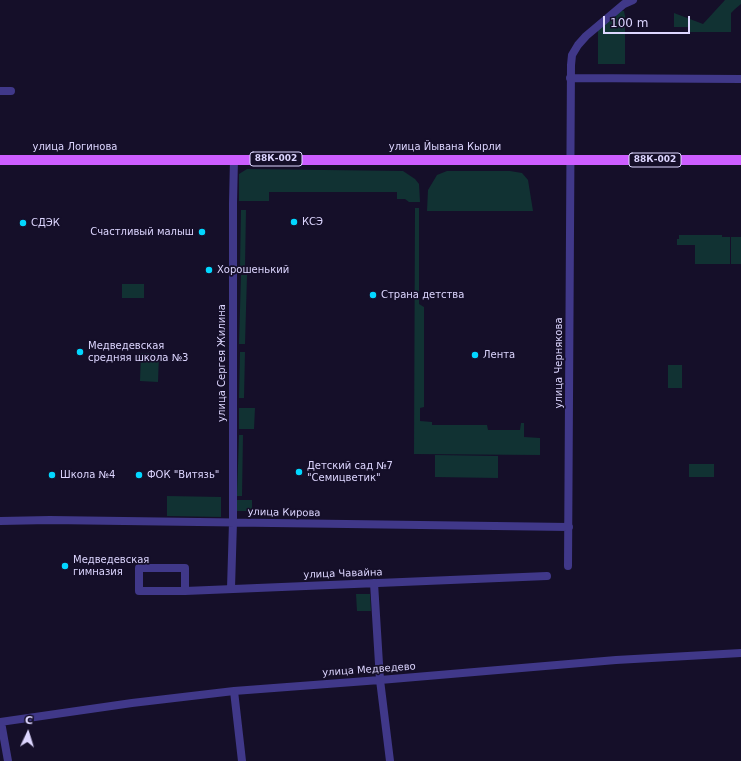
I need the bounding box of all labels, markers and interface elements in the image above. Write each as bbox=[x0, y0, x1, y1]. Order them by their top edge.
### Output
scale bar bbox=[605, 8, 692, 34]
text: 100 m bbox=[610, 16, 648, 30]
street label: улица Логинова bbox=[33, 141, 117, 153]
street label: улица Йывана Кырли bbox=[389, 141, 501, 153]
road number: 88К-002 bbox=[250, 152, 302, 166]
road number: 88К-002 bbox=[629, 153, 681, 167]
place label: КСЭ bbox=[302, 216, 323, 228]
place label: СДЭК bbox=[31, 217, 60, 229]
marker: КСЭ bbox=[289, 217, 299, 227]
marker: СДЭК bbox=[18, 218, 28, 228]
place label: Счастливый малыш bbox=[90, 226, 194, 238]
marker: Счастливый малыш bbox=[197, 227, 207, 237]
place label: Хорошенький bbox=[217, 264, 289, 276]
marker: Хорошенький bbox=[204, 265, 214, 275]
place label: Страна детства bbox=[381, 289, 464, 301]
marker: Страна детства bbox=[368, 290, 378, 300]
street label: улица Сергея Жилина bbox=[216, 304, 228, 422]
street label: улица Чернякова bbox=[553, 317, 565, 409]
place label: Медведевская средняя школа №3 bbox=[88, 340, 188, 364]
marker: Медведевская средняя школа №3 bbox=[75, 347, 85, 357]
place label: Лента bbox=[483, 349, 515, 361]
marker: Лента bbox=[470, 350, 480, 360]
place label: Детский сад №7 "Семицветик" bbox=[307, 460, 393, 484]
marker: Детский сад №7 "Семицветик" bbox=[294, 467, 304, 477]
place label: Школа №4 bbox=[60, 469, 115, 481]
place label: ФОК "Витязь" bbox=[147, 469, 219, 481]
marker: Школа №4 bbox=[47, 470, 57, 480]
marker: ФОК "Витязь" bbox=[134, 470, 144, 480]
street label: улица Кирова bbox=[247, 506, 321, 520]
place label: Медведевская гимназия bbox=[73, 554, 149, 578]
marker: Медведевская гимназия bbox=[60, 561, 70, 571]
street label: улица Чавайна bbox=[303, 567, 383, 581]
street label: улица Медведево bbox=[322, 661, 416, 679]
north arrow bbox=[8, 713, 48, 753]
text: С bbox=[24, 714, 33, 727]

